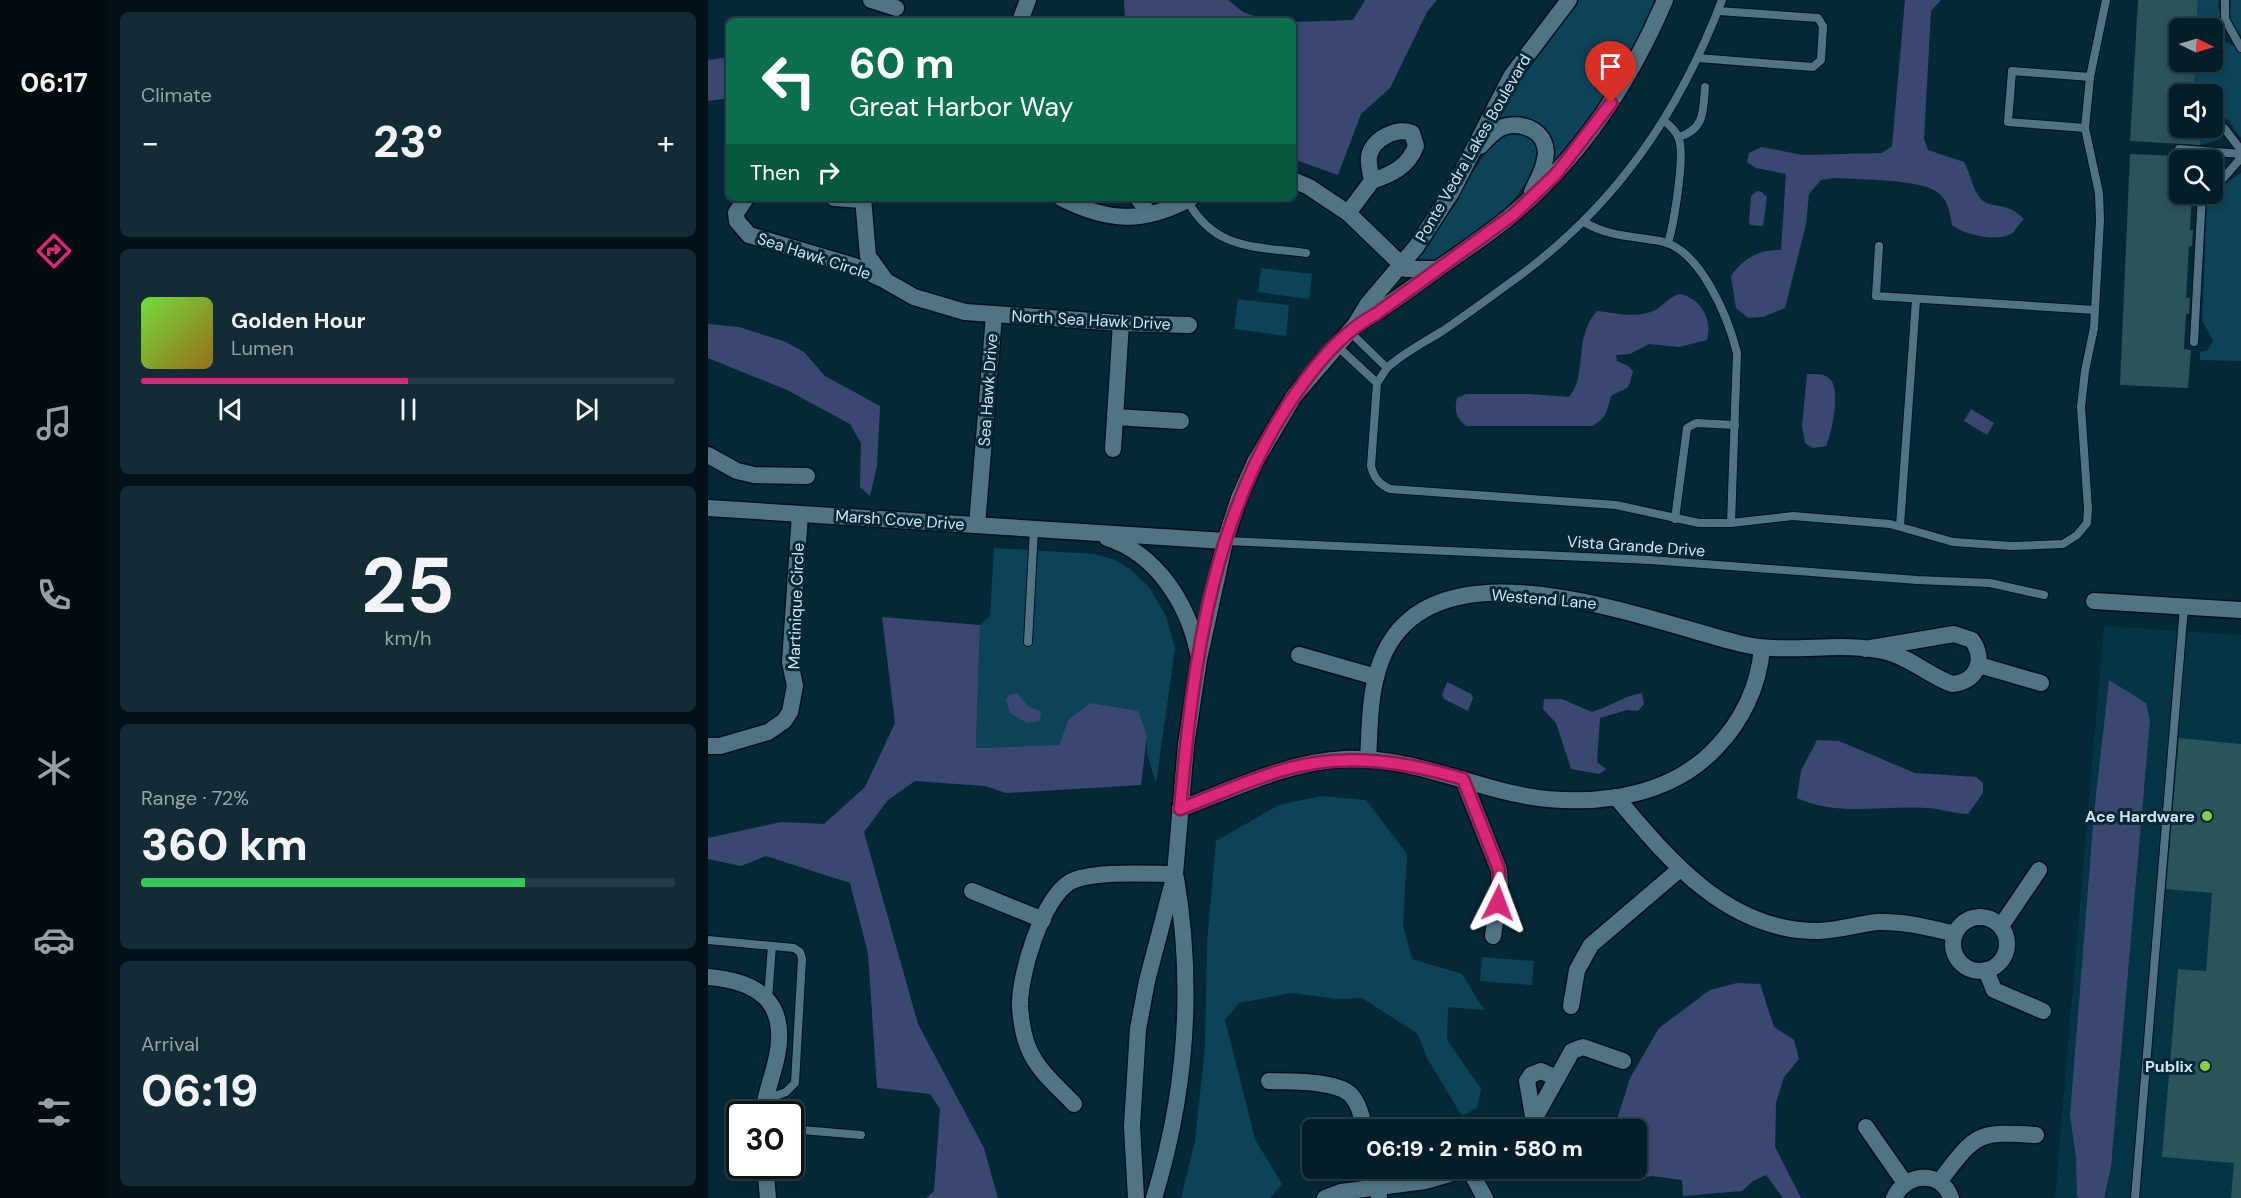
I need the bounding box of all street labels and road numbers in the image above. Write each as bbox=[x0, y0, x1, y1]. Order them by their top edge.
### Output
street label: Ponte Vedra Lakes Boulevard bbox=[1411, 50, 1535, 246]
street label: Sea Hawk Circle bbox=[755, 228, 873, 284]
street label: North Sea Hawk Drive bbox=[1011, 305, 1171, 335]
street label: Sea Hawk Drive bbox=[974, 333, 1002, 447]
street label: Marsh Cove Drive bbox=[835, 505, 965, 535]
street label: Vista Grande Drive bbox=[1566, 531, 1706, 561]
street label: Martinique Circle bbox=[783, 542, 809, 670]
street label: Westend Lane bbox=[1491, 584, 1597, 614]

